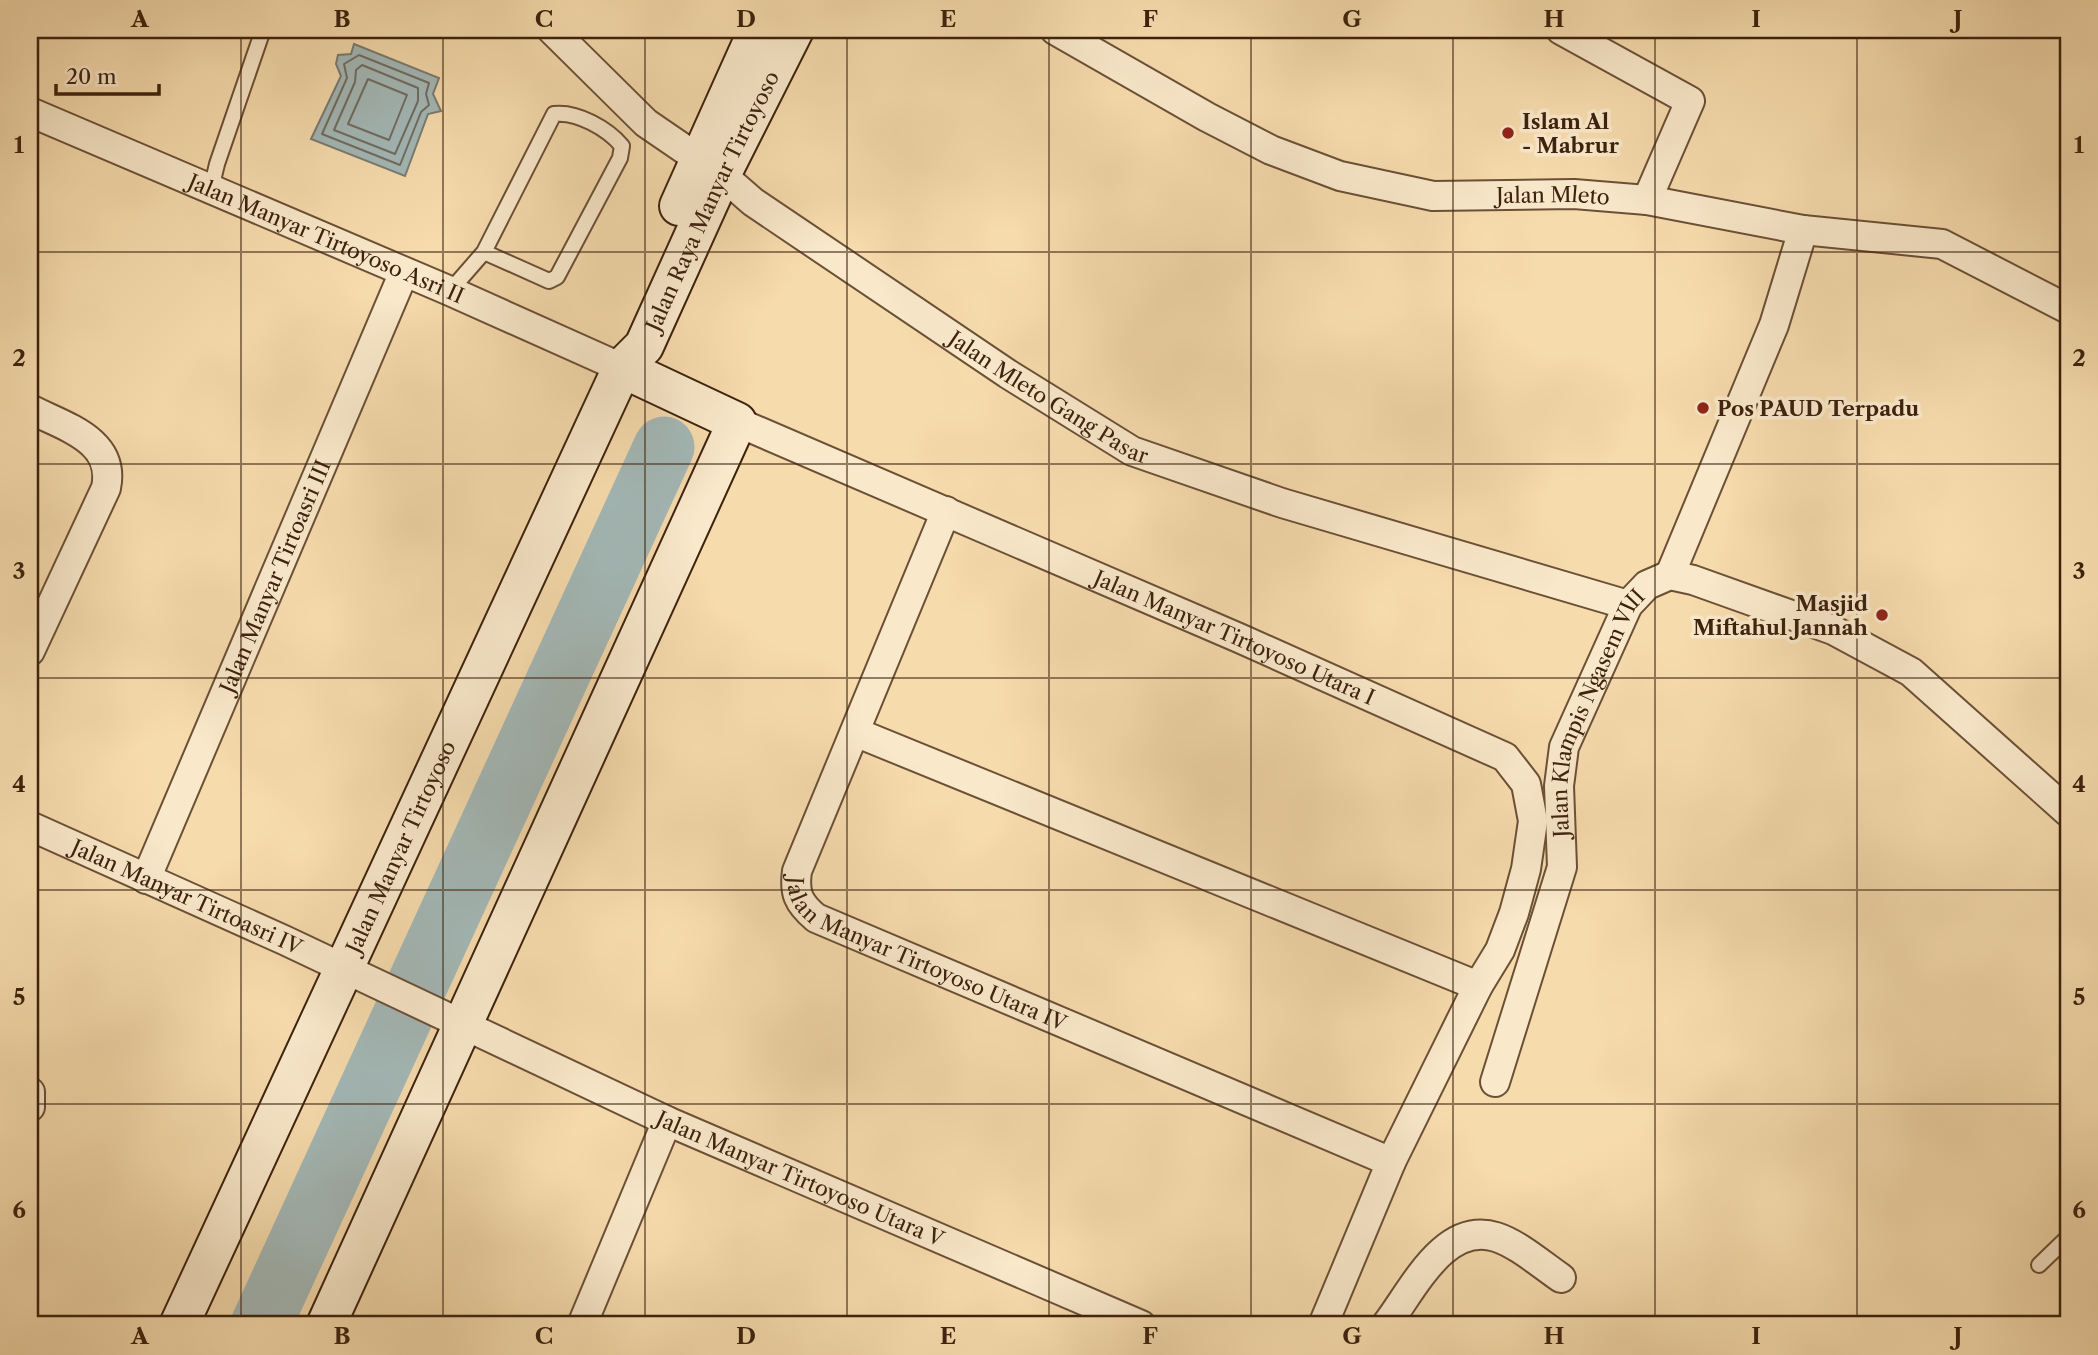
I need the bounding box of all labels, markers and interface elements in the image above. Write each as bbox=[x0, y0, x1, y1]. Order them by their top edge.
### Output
text: A bbox=[130, 5, 150, 33]
text: B bbox=[333, 5, 351, 33]
text: C bbox=[535, 5, 553, 33]
text: D bbox=[736, 5, 756, 33]
text: E bbox=[940, 5, 956, 33]
text: F bbox=[1142, 5, 1158, 33]
text: G bbox=[1342, 5, 1362, 33]
text: H bbox=[1544, 5, 1565, 33]
text: I bbox=[1751, 5, 1761, 33]
text: J bbox=[1949, 5, 1963, 33]
scale bar bbox=[56, 52, 159, 96]
text: 20 m bbox=[66, 64, 117, 89]
street label: Jalan Raya Manyar Tirtoyoso bbox=[639, 67, 784, 338]
place label: Islam Al - Mabrur bbox=[1522, 109, 1620, 158]
marker: Islam Al - Mabrur bbox=[1500, 125, 1516, 141]
text: 1 bbox=[14, 131, 25, 159]
text: 1 bbox=[2074, 131, 2085, 159]
street label: Jalan Manyar Tirtoyoso Asri II bbox=[182, 167, 468, 308]
street label: Jalan Mleto bbox=[1493, 181, 1611, 209]
street label: Jalan Mleto Gang Pasar bbox=[942, 324, 1152, 468]
text: 2 bbox=[12, 344, 26, 372]
text: 2 bbox=[2072, 344, 2086, 372]
place label: Pos PAUD Terpadu bbox=[1717, 396, 1919, 421]
marker: Pos PAUD Terpadu bbox=[1695, 400, 1711, 416]
street label: Jalan Manyar Tirtoasri III bbox=[213, 456, 335, 699]
text: 3 bbox=[13, 557, 26, 585]
text: 3 bbox=[2073, 557, 2086, 585]
street label: Jalan Manyar Tirtoyoso Utara I bbox=[1087, 563, 1379, 710]
street label: Jalan Klampis Ngasem VIII bbox=[1546, 583, 1650, 841]
place label: Masjid Miftahul Jannah bbox=[1693, 591, 1869, 640]
marker: Masjid Miftahul Jannah bbox=[1874, 607, 1890, 623]
street label: Jalan Manyar Tirtoyoso bbox=[339, 737, 460, 960]
text: 4 bbox=[12, 770, 26, 798]
text: 4 bbox=[2072, 770, 2086, 798]
street label: Jalan Manyar Tirtoasri IV bbox=[65, 833, 307, 960]
street label: Jalan Manyar Tirtoyoso Utara IV bbox=[783, 873, 1071, 1036]
text: 5 bbox=[13, 983, 25, 1011]
text: 5 bbox=[2073, 983, 2085, 1011]
street label: Jalan Manyar Tirtoyoso Utara V bbox=[650, 1104, 949, 1252]
text: 6 bbox=[12, 1196, 26, 1224]
text: 6 bbox=[2072, 1196, 2086, 1224]
text: A bbox=[130, 1322, 150, 1350]
text: B bbox=[333, 1322, 351, 1350]
text: C bbox=[535, 1322, 553, 1350]
text: D bbox=[736, 1322, 756, 1350]
text: E bbox=[940, 1322, 956, 1350]
text: F bbox=[1142, 1322, 1158, 1350]
text: G bbox=[1342, 1322, 1362, 1350]
text: H bbox=[1544, 1322, 1565, 1350]
text: I bbox=[1751, 1322, 1761, 1350]
text: J bbox=[1949, 1322, 1963, 1350]

